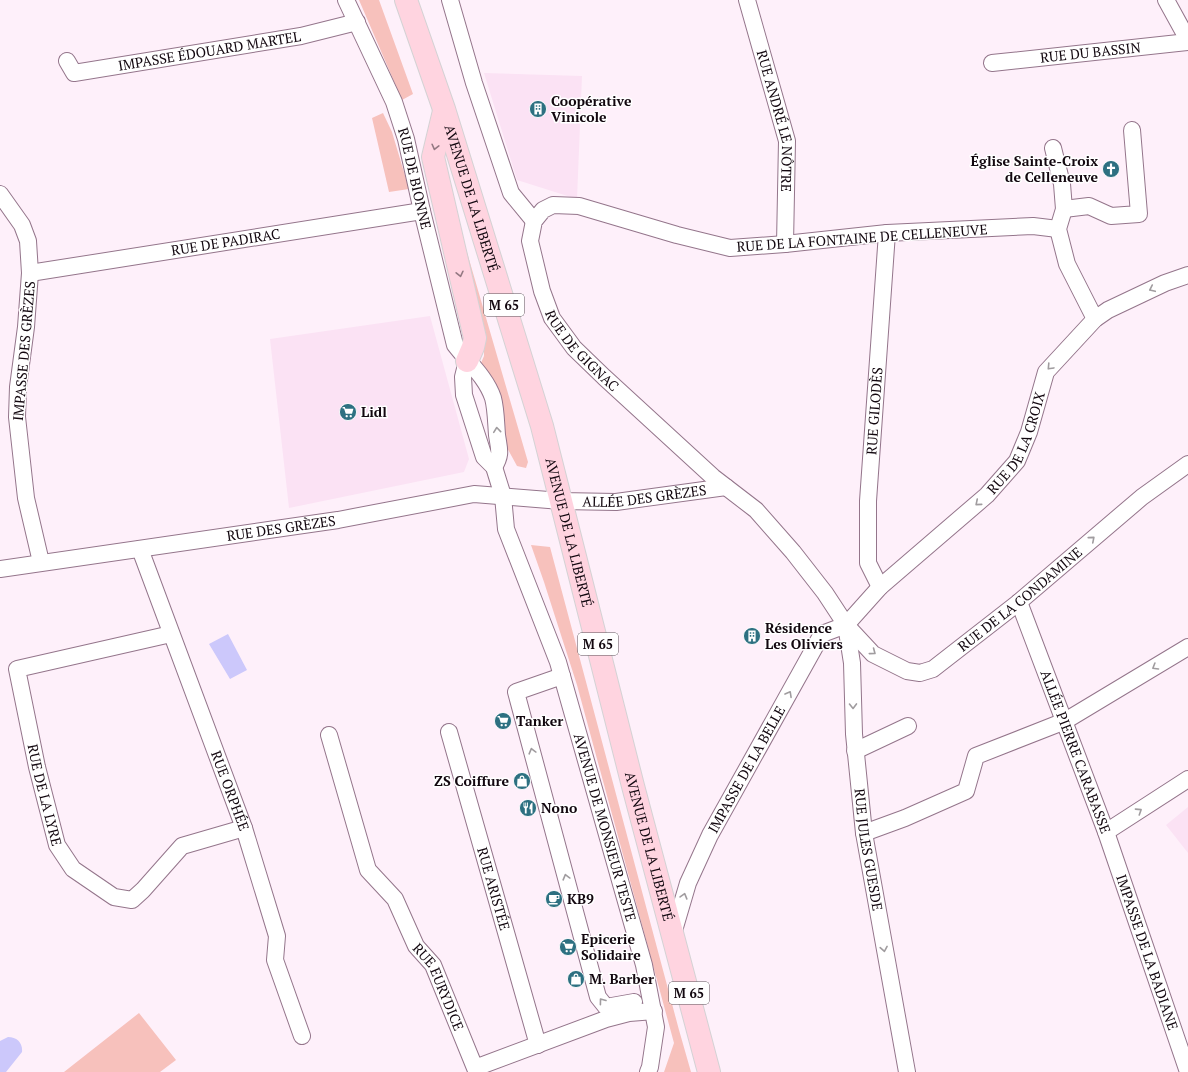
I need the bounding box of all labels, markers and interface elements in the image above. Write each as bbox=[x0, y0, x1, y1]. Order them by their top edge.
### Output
street label: IMPASSE ÉDOUARD MARTEL bbox=[117, 26, 302, 75]
street label: RUE DU BASSIN bbox=[1039, 37, 1142, 67]
street label: RUE ANDRÉ LE NÔTRE bbox=[753, 48, 797, 192]
place label: Coopérative Vinicole bbox=[551, 91, 632, 126]
building icon: Coopérative Vinicole bbox=[528, 99, 548, 119]
street label: AVENUE DE LA LIBERTÉ bbox=[440, 122, 504, 274]
street label: RUE DE BIONNE bbox=[394, 125, 436, 231]
one-way arrow bbox=[431, 143, 440, 150]
place label: Église Sainte-Croix de Celleneuve bbox=[971, 151, 1098, 186]
church icon: Église Sainte-Croix de Celleneuve bbox=[1101, 159, 1121, 179]
street label: RUE DE LA FONTAINE DE CELLENEUVE bbox=[736, 219, 988, 256]
street label: RUE DE PADIRAC bbox=[170, 224, 281, 260]
one-way arrow bbox=[456, 271, 464, 277]
street label: IMPASSE DES GRÈZES bbox=[8, 280, 39, 422]
one-way arrow bbox=[1148, 284, 1156, 292]
road number: M 65 bbox=[484, 294, 524, 316]
street label: RUE DE GIGNAC bbox=[541, 307, 623, 395]
one-way arrow bbox=[1048, 362, 1055, 370]
street label: RUE GILODÈS bbox=[861, 367, 886, 455]
street label: RUE DE LA CROIX bbox=[982, 389, 1049, 498]
supermarket icon: Lidl bbox=[338, 402, 358, 422]
place label: Lidl bbox=[361, 402, 387, 421]
one-way arrow bbox=[493, 427, 502, 433]
street label: AVENUE DE LA LIBERTÉ bbox=[541, 456, 597, 609]
street label: ALLÉE DES GRÈZES bbox=[582, 480, 707, 511]
one-way arrow bbox=[975, 499, 982, 506]
street label: RUE DES GRÈZES bbox=[225, 510, 337, 545]
one-way arrow bbox=[1087, 537, 1094, 544]
street label: RUE DE LA CONDAMINE bbox=[953, 542, 1086, 655]
place label: Résidence Les Oliviers bbox=[765, 618, 843, 653]
building icon: Résidence Les Oliviers bbox=[742, 626, 762, 646]
road number: M 65 bbox=[578, 633, 618, 655]
one-way arrow bbox=[869, 648, 876, 655]
one-way arrow bbox=[1152, 663, 1159, 670]
street label: ALLÉE PIERRE CARABASSE bbox=[1036, 667, 1116, 836]
one-way arrow bbox=[784, 691, 791, 698]
street label: IMPASSE DE LA BELLE bbox=[703, 702, 789, 836]
one-way arrow bbox=[849, 703, 857, 709]
supermarket icon: Tanker bbox=[493, 711, 513, 731]
place label: Tanker bbox=[516, 711, 563, 730]
street label: AVENUE DE MONSIEUR TESTE bbox=[570, 731, 641, 924]
street label: RUE DE LA LYRE bbox=[24, 742, 67, 848]
street label: RUE ORPHÉE bbox=[207, 748, 254, 833]
one-way arrow bbox=[528, 748, 536, 755]
street label: AVENUE DE LA LIBERTÉ bbox=[621, 770, 678, 923]
place label: ZS Coiffure bbox=[434, 771, 509, 790]
shop icon: ZS Coiffure bbox=[512, 771, 532, 791]
street label: RUE JULES GUESDE bbox=[851, 787, 888, 912]
restaurant icon: Nono bbox=[518, 798, 538, 818]
place label: Nono bbox=[541, 798, 577, 817]
one-way arrow bbox=[1135, 808, 1142, 816]
street label: RUE ARISTÉE bbox=[473, 845, 515, 932]
street label: IMPASSE DE LA BADIANE bbox=[1112, 872, 1183, 1033]
one-way arrow bbox=[562, 874, 570, 880]
cafe icon: KB9 bbox=[544, 889, 564, 909]
place label: KB9 bbox=[567, 889, 594, 908]
one-way arrow bbox=[679, 893, 688, 900]
place label: Epicerie Solidaire bbox=[581, 929, 641, 964]
supermarket icon: Epicerie Solidaire bbox=[558, 937, 578, 957]
street label: RUE EURYDICE bbox=[409, 939, 469, 1033]
one-way arrow bbox=[880, 946, 888, 952]
shop icon: M. Barber bbox=[566, 969, 586, 989]
place label: M. Barber bbox=[589, 969, 654, 988]
road number: M 65 bbox=[669, 982, 709, 1004]
one-way arrow bbox=[600, 999, 607, 1006]

